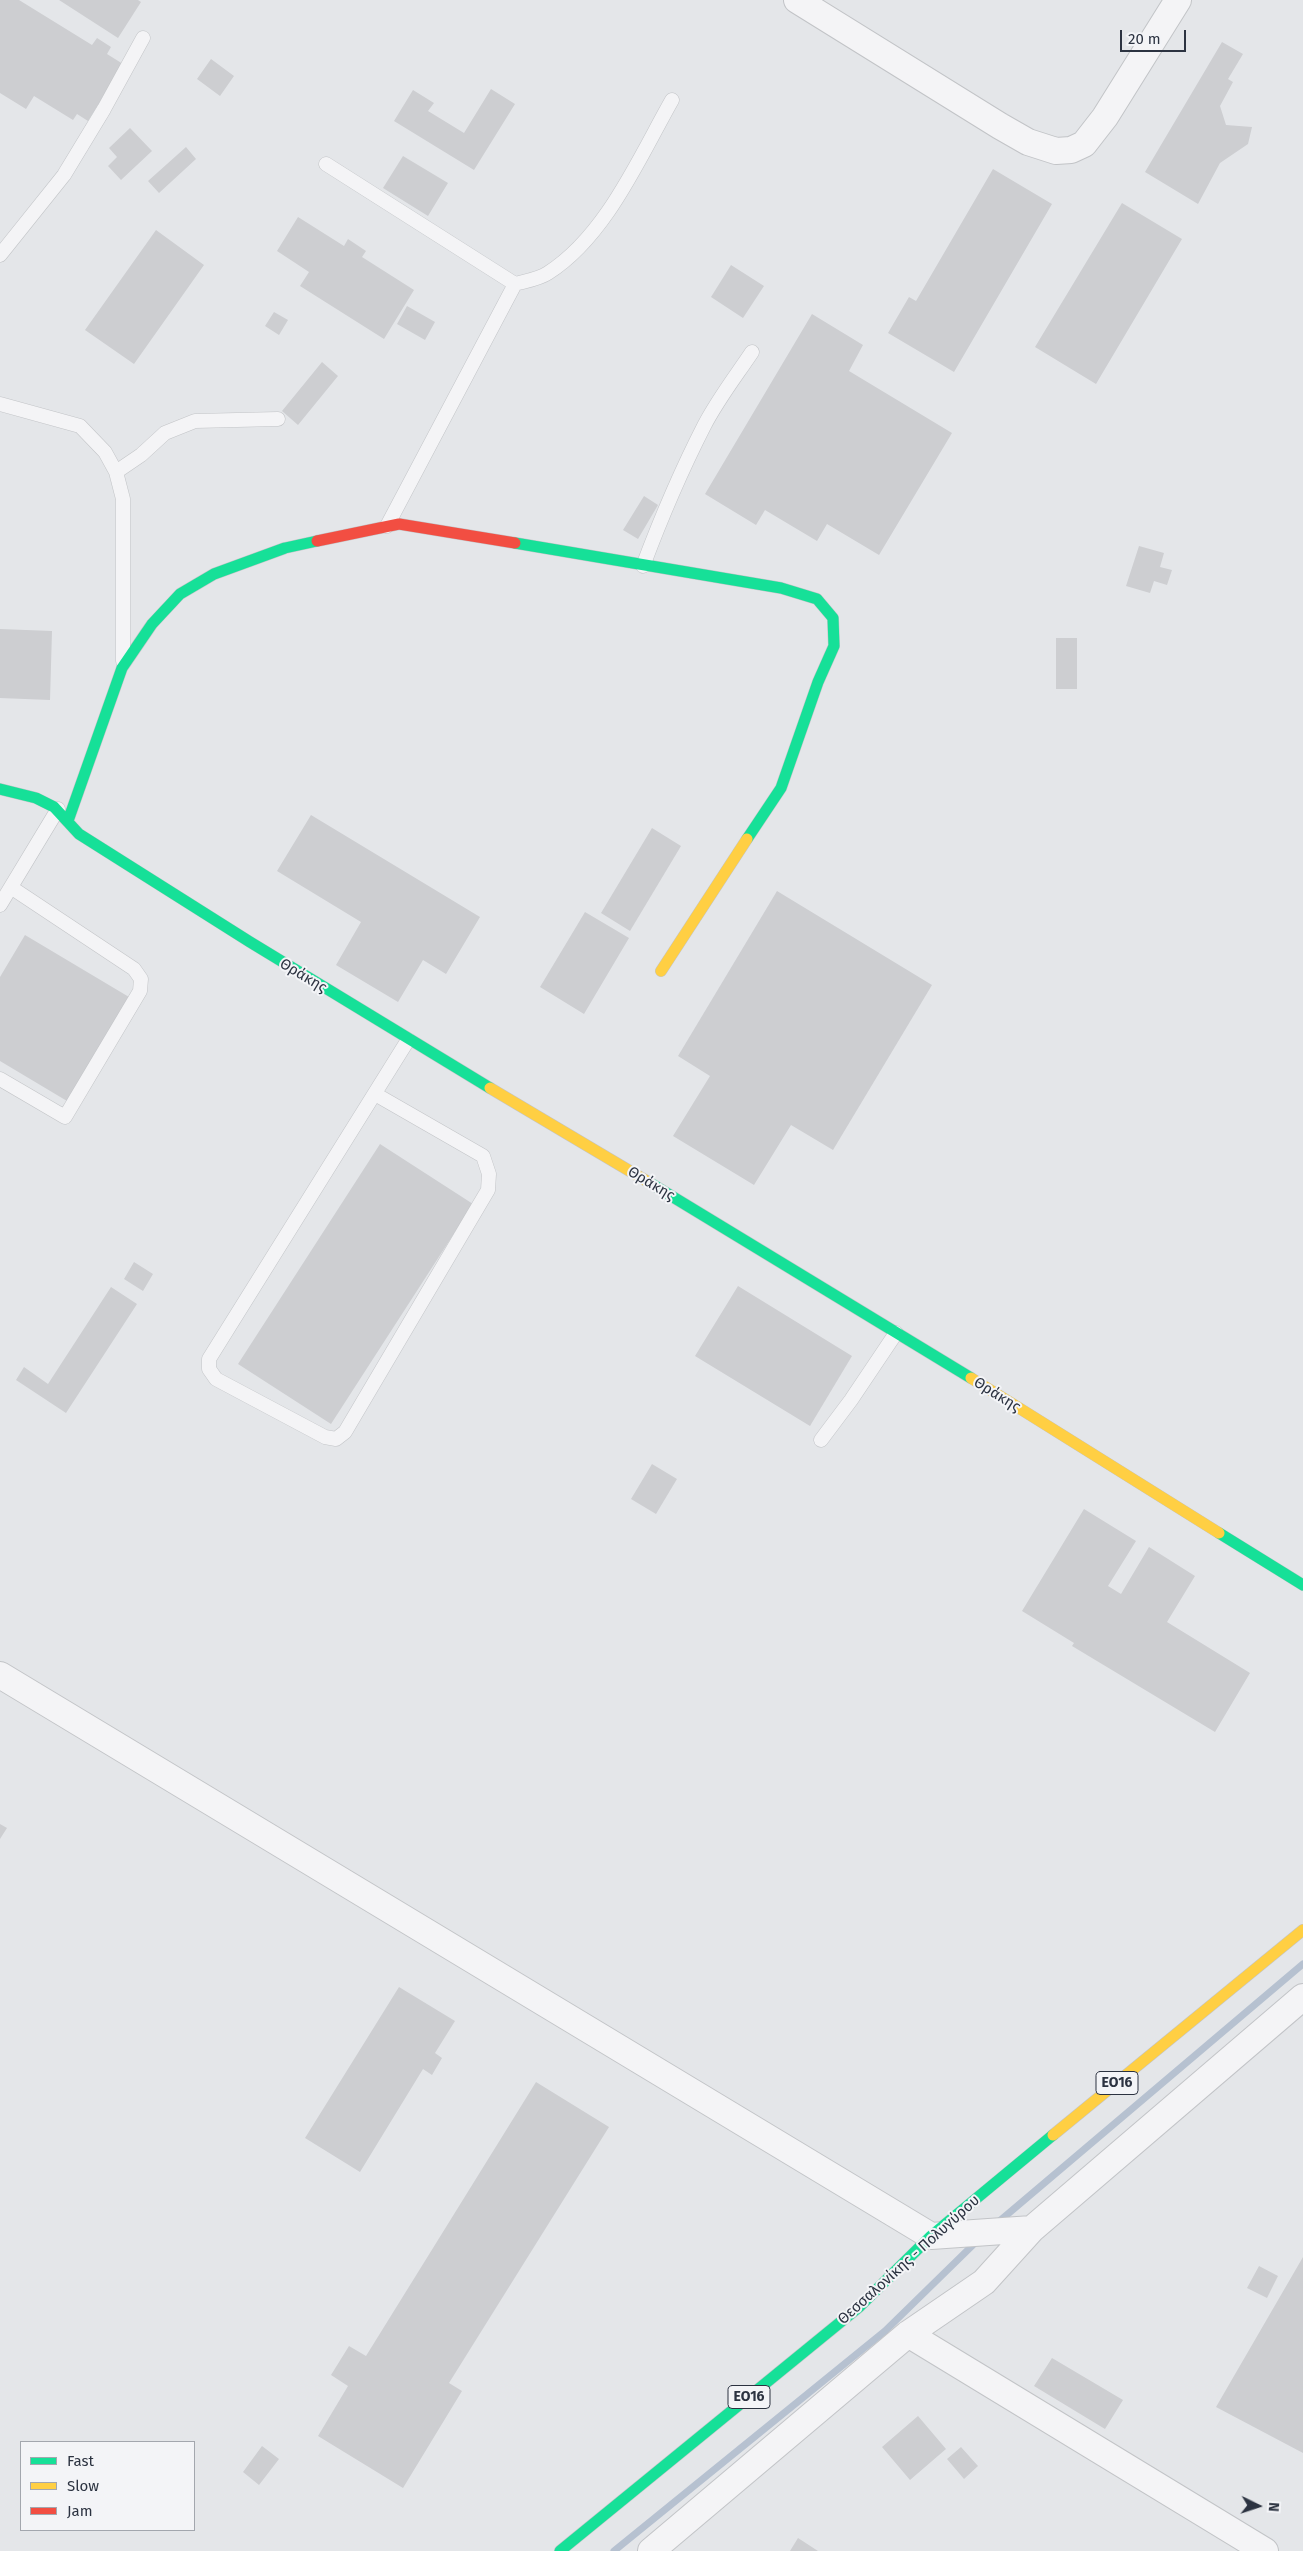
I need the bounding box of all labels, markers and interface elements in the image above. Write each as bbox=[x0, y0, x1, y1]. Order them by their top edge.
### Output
scale bar bbox=[1123, 20, 1189, 52]
text: 20 m bbox=[1128, 30, 1161, 48]
street label: Θράκης bbox=[276, 955, 330, 997]
street label: Θράκης bbox=[624, 1163, 678, 1205]
street label: Θράκης bbox=[970, 1374, 1024, 1416]
road number: ΕΟ16 bbox=[1096, 2072, 1138, 2094]
street label: Θεσσαλονίκης - Πολυγύρου bbox=[834, 2192, 984, 2328]
road number: ΕΟ16 bbox=[728, 2386, 770, 2408]
legend bbox=[20, 2441, 195, 2531]
text: Fast bbox=[67, 2452, 94, 2470]
text: Slow bbox=[67, 2477, 99, 2495]
north arrow bbox=[1233, 2481, 1283, 2531]
text: Jam bbox=[67, 2502, 93, 2520]
text: N bbox=[1265, 2502, 1282, 2512]

